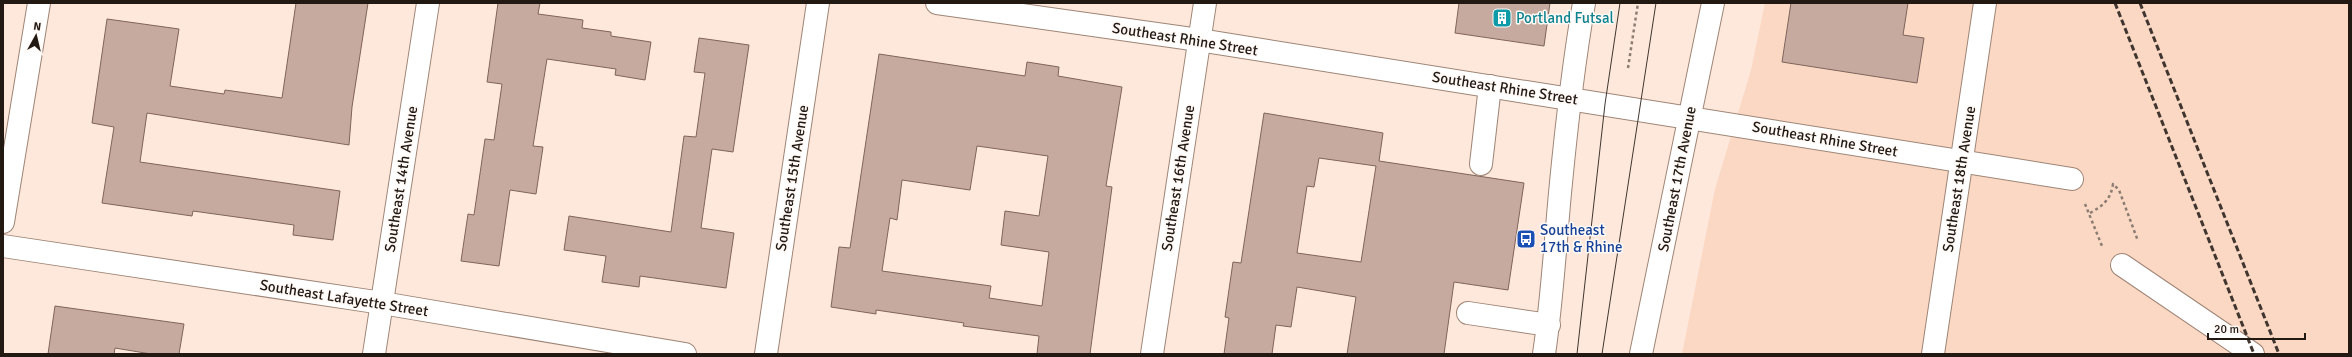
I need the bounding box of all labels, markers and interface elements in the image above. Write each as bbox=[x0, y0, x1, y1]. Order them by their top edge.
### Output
building icon: Portland Futsal bbox=[1491, 7, 1513, 29]
place label: Portland Futsal bbox=[1516, 9, 1614, 27]
north arrow bbox=[16, 16, 56, 56]
street label: Southeast Rhine Street bbox=[1111, 19, 1259, 59]
text: N bbox=[33, 20, 42, 34]
street label: Southeast Rhine Street bbox=[1431, 68, 1579, 108]
street label: Southeast 15th Avenue bbox=[772, 104, 812, 252]
street label: Southeast 16th Avenue bbox=[1158, 104, 1198, 252]
street label: Southeast 14th Avenue bbox=[381, 105, 421, 253]
street label: Southeast 17th Avenue bbox=[1654, 105, 1700, 253]
street label: Southeast 18th Avenue bbox=[1939, 105, 1979, 253]
street label: Southeast Rhine Street bbox=[1751, 117, 1899, 161]
place label: Southeast 17th & Rhine bbox=[1540, 221, 1622, 256]
bus stop icon: Southeast 17th & Rhine bbox=[1515, 228, 1537, 250]
street label: Southeast Lafayette Street bbox=[258, 276, 430, 320]
scale bar bbox=[2208, 315, 2305, 341]
text: 20 m bbox=[2214, 322, 2239, 337]

